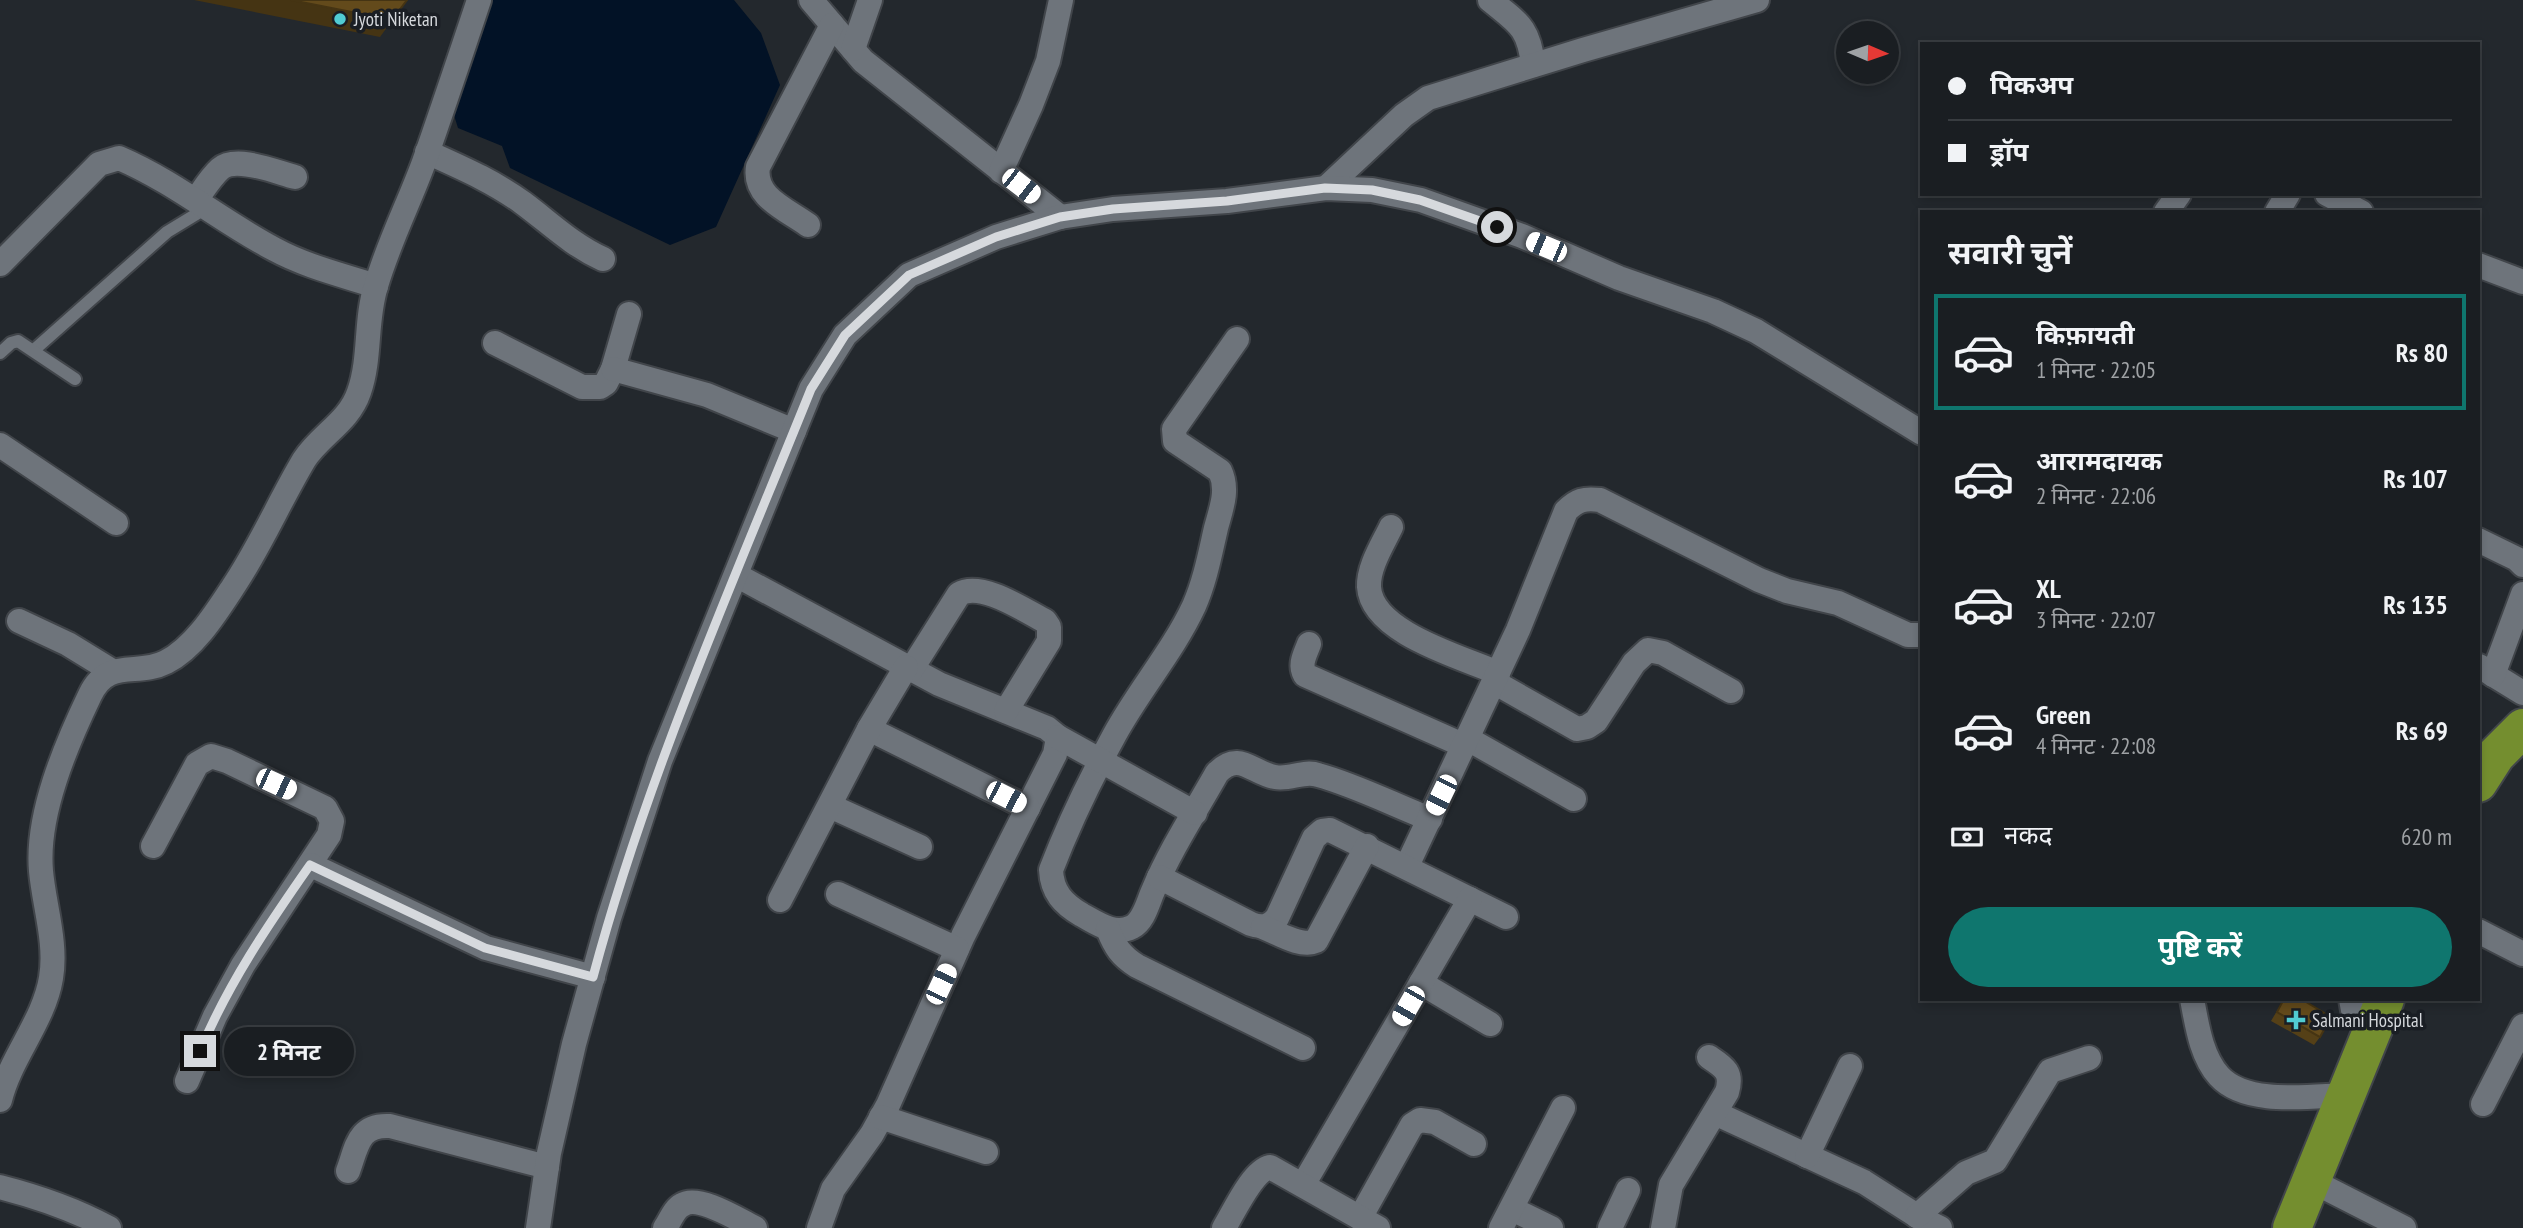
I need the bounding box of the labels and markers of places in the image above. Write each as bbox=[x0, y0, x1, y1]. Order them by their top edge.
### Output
place label: Jyoti Niketan bbox=[353, 7, 438, 31]
marker: Jyoti Niketan bbox=[332, 11, 348, 27]
place label: Salmani Hospital bbox=[2312, 1008, 2424, 1032]
marker: Salmani Hospital bbox=[2286, 1010, 2306, 1030]

